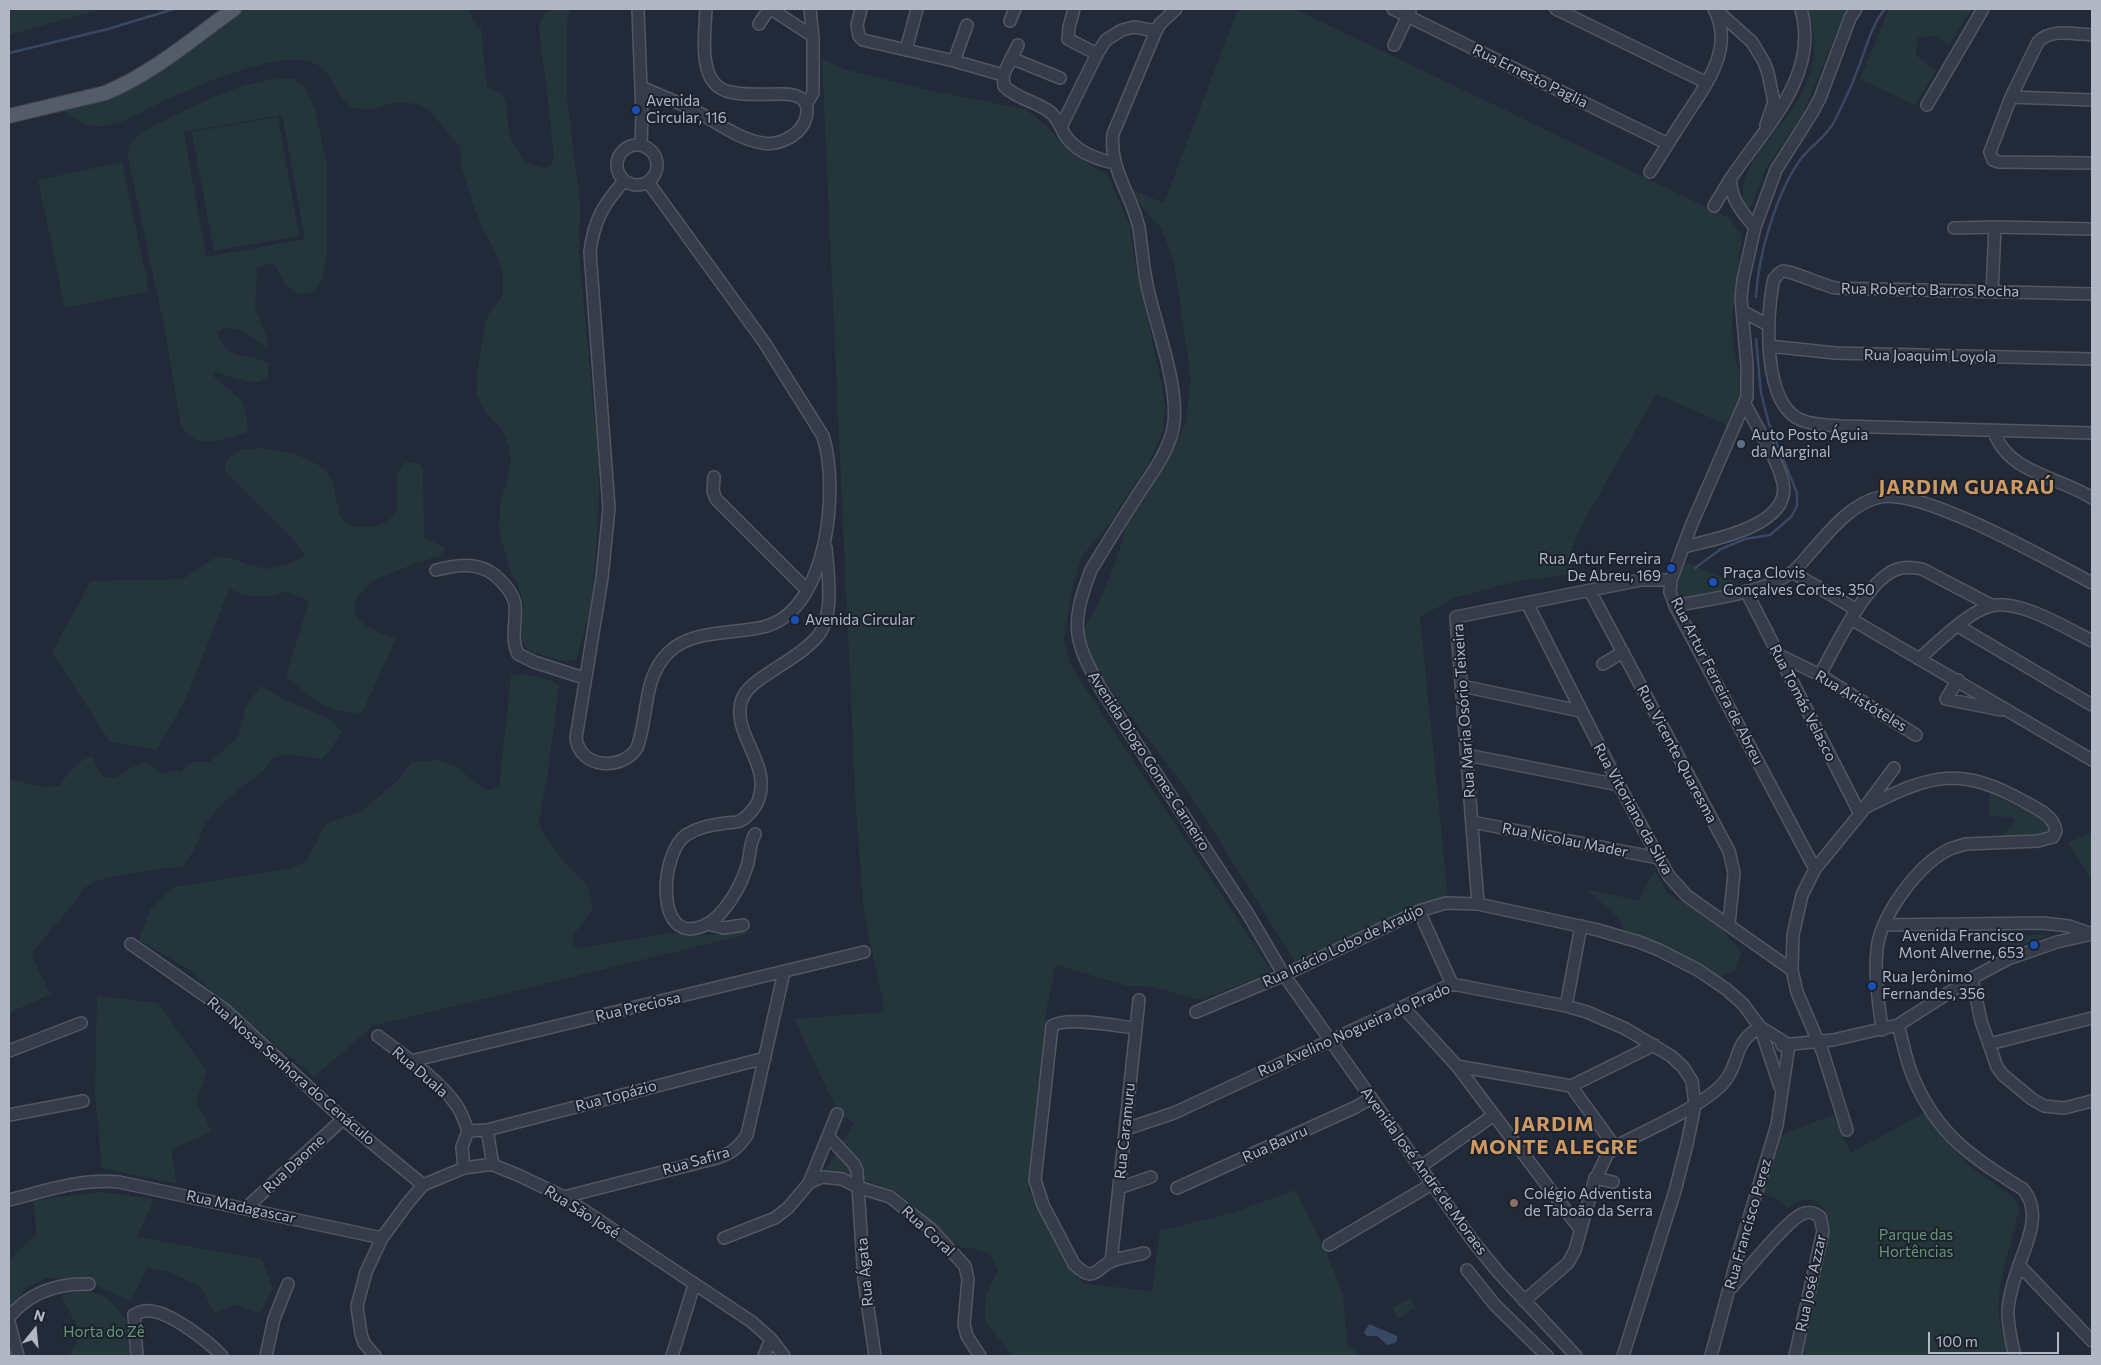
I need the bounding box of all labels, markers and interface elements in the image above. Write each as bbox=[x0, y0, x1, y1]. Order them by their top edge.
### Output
street label: Rua Ernesto Paglia bbox=[1469, 40, 1591, 112]
place label: Avenida Circular, 116 bbox=[646, 92, 727, 127]
marker: Avenida Circular, 116 bbox=[630, 104, 642, 116]
street label: Rua Roberto Barros Rocha bbox=[1841, 279, 2019, 301]
street label: Rua Joaquim Loyola bbox=[1864, 346, 1996, 366]
place label: Auto Posto Águia da Marginal bbox=[1751, 426, 1868, 461]
marker: Auto Posto Águia da Marginal bbox=[1735, 438, 1747, 450]
district label: JARDIM GUARAÚ bbox=[1877, 475, 2057, 499]
place label: Rua Artur Ferreira De Abreu, 169 bbox=[1539, 550, 1661, 585]
marker: Rua Artur Ferreira De Abreu, 169 bbox=[1665, 562, 1677, 574]
place label: Praça Clovis Gonçalves Cortes, 350 bbox=[1723, 564, 1875, 599]
marker: Praça Clovis Gonçalves Cortes, 350 bbox=[1707, 576, 1719, 588]
street label: Rua Artur Ferreira de Abreu bbox=[1667, 594, 1767, 768]
place label: Avenida Circular bbox=[805, 611, 915, 629]
marker: Avenida Circular bbox=[789, 614, 801, 626]
street label: Rua Maria Osório Teixeira bbox=[1449, 623, 1479, 799]
street label: Rua Tomás Velasco bbox=[1766, 641, 1840, 765]
street label: Rua Aristóteles bbox=[1812, 667, 1910, 735]
street label: Avenida Diogo Gomes Carneiro bbox=[1084, 668, 1214, 854]
street label: Rua Vicente Quaresma bbox=[1633, 682, 1721, 826]
street label: Rua Vitoriano da Silva bbox=[1589, 740, 1677, 878]
street label: Rua Nicolau Mader bbox=[1500, 819, 1630, 861]
street label: Rua Inácio Lobo de Araújo bbox=[1260, 901, 1426, 991]
place label: Avenida Francisco Mont Alverne, 653 bbox=[1899, 927, 2024, 962]
marker: Avenida Francisco Mont Alverne, 653 bbox=[2028, 939, 2040, 951]
place label: Rua Jerônimo Fernandes, 356 bbox=[1882, 968, 1985, 1003]
street label: Rua Avelino Nogueira do Prado bbox=[1255, 979, 1453, 1081]
marker: Rua Jerônimo Fernandes, 356 bbox=[1866, 980, 1878, 992]
street label: Rua Preciosa bbox=[594, 988, 682, 1026]
street label: Rua Nossa Senhora do Cenáculo bbox=[203, 993, 379, 1149]
street label: Rua Duala bbox=[388, 1043, 452, 1101]
street label: Rua Topázio bbox=[573, 1077, 659, 1115]
street label: Rua Caramuru bbox=[1111, 1082, 1139, 1180]
street label: Avenida José André de Moraes bbox=[1357, 1084, 1491, 1258]
district label: JARDIM MONTE ALEGRE bbox=[1468, 1112, 1640, 1159]
street label: Rua Bauru bbox=[1240, 1122, 1310, 1166]
street label: Rua Daome bbox=[259, 1131, 329, 1197]
street label: Rua Safira bbox=[660, 1143, 732, 1179]
street label: Rua Francisco Perez bbox=[1721, 1157, 1775, 1291]
street label: Rua São José bbox=[541, 1182, 623, 1242]
place label: Colégio Adventista de Taboão da Serra bbox=[1524, 1185, 1653, 1220]
street label: Rua Madagascar bbox=[185, 1187, 297, 1227]
marker: Colégio Adventista de Taboão da Serra bbox=[1508, 1197, 1520, 1209]
street label: Rua Coral bbox=[898, 1202, 958, 1260]
park label: Parque das Hortências bbox=[1879, 1226, 1953, 1261]
street label: Rua José Azzar bbox=[1792, 1233, 1830, 1333]
street label: Rua Ágata bbox=[853, 1237, 877, 1307]
north arrow bbox=[10, 1305, 60, 1355]
text: N bbox=[32, 1306, 47, 1325]
scale bar bbox=[1931, 1322, 2062, 1354]
park label: Horta do Zê bbox=[63, 1323, 145, 1341]
text: 100 m bbox=[1936, 1332, 1978, 1350]

